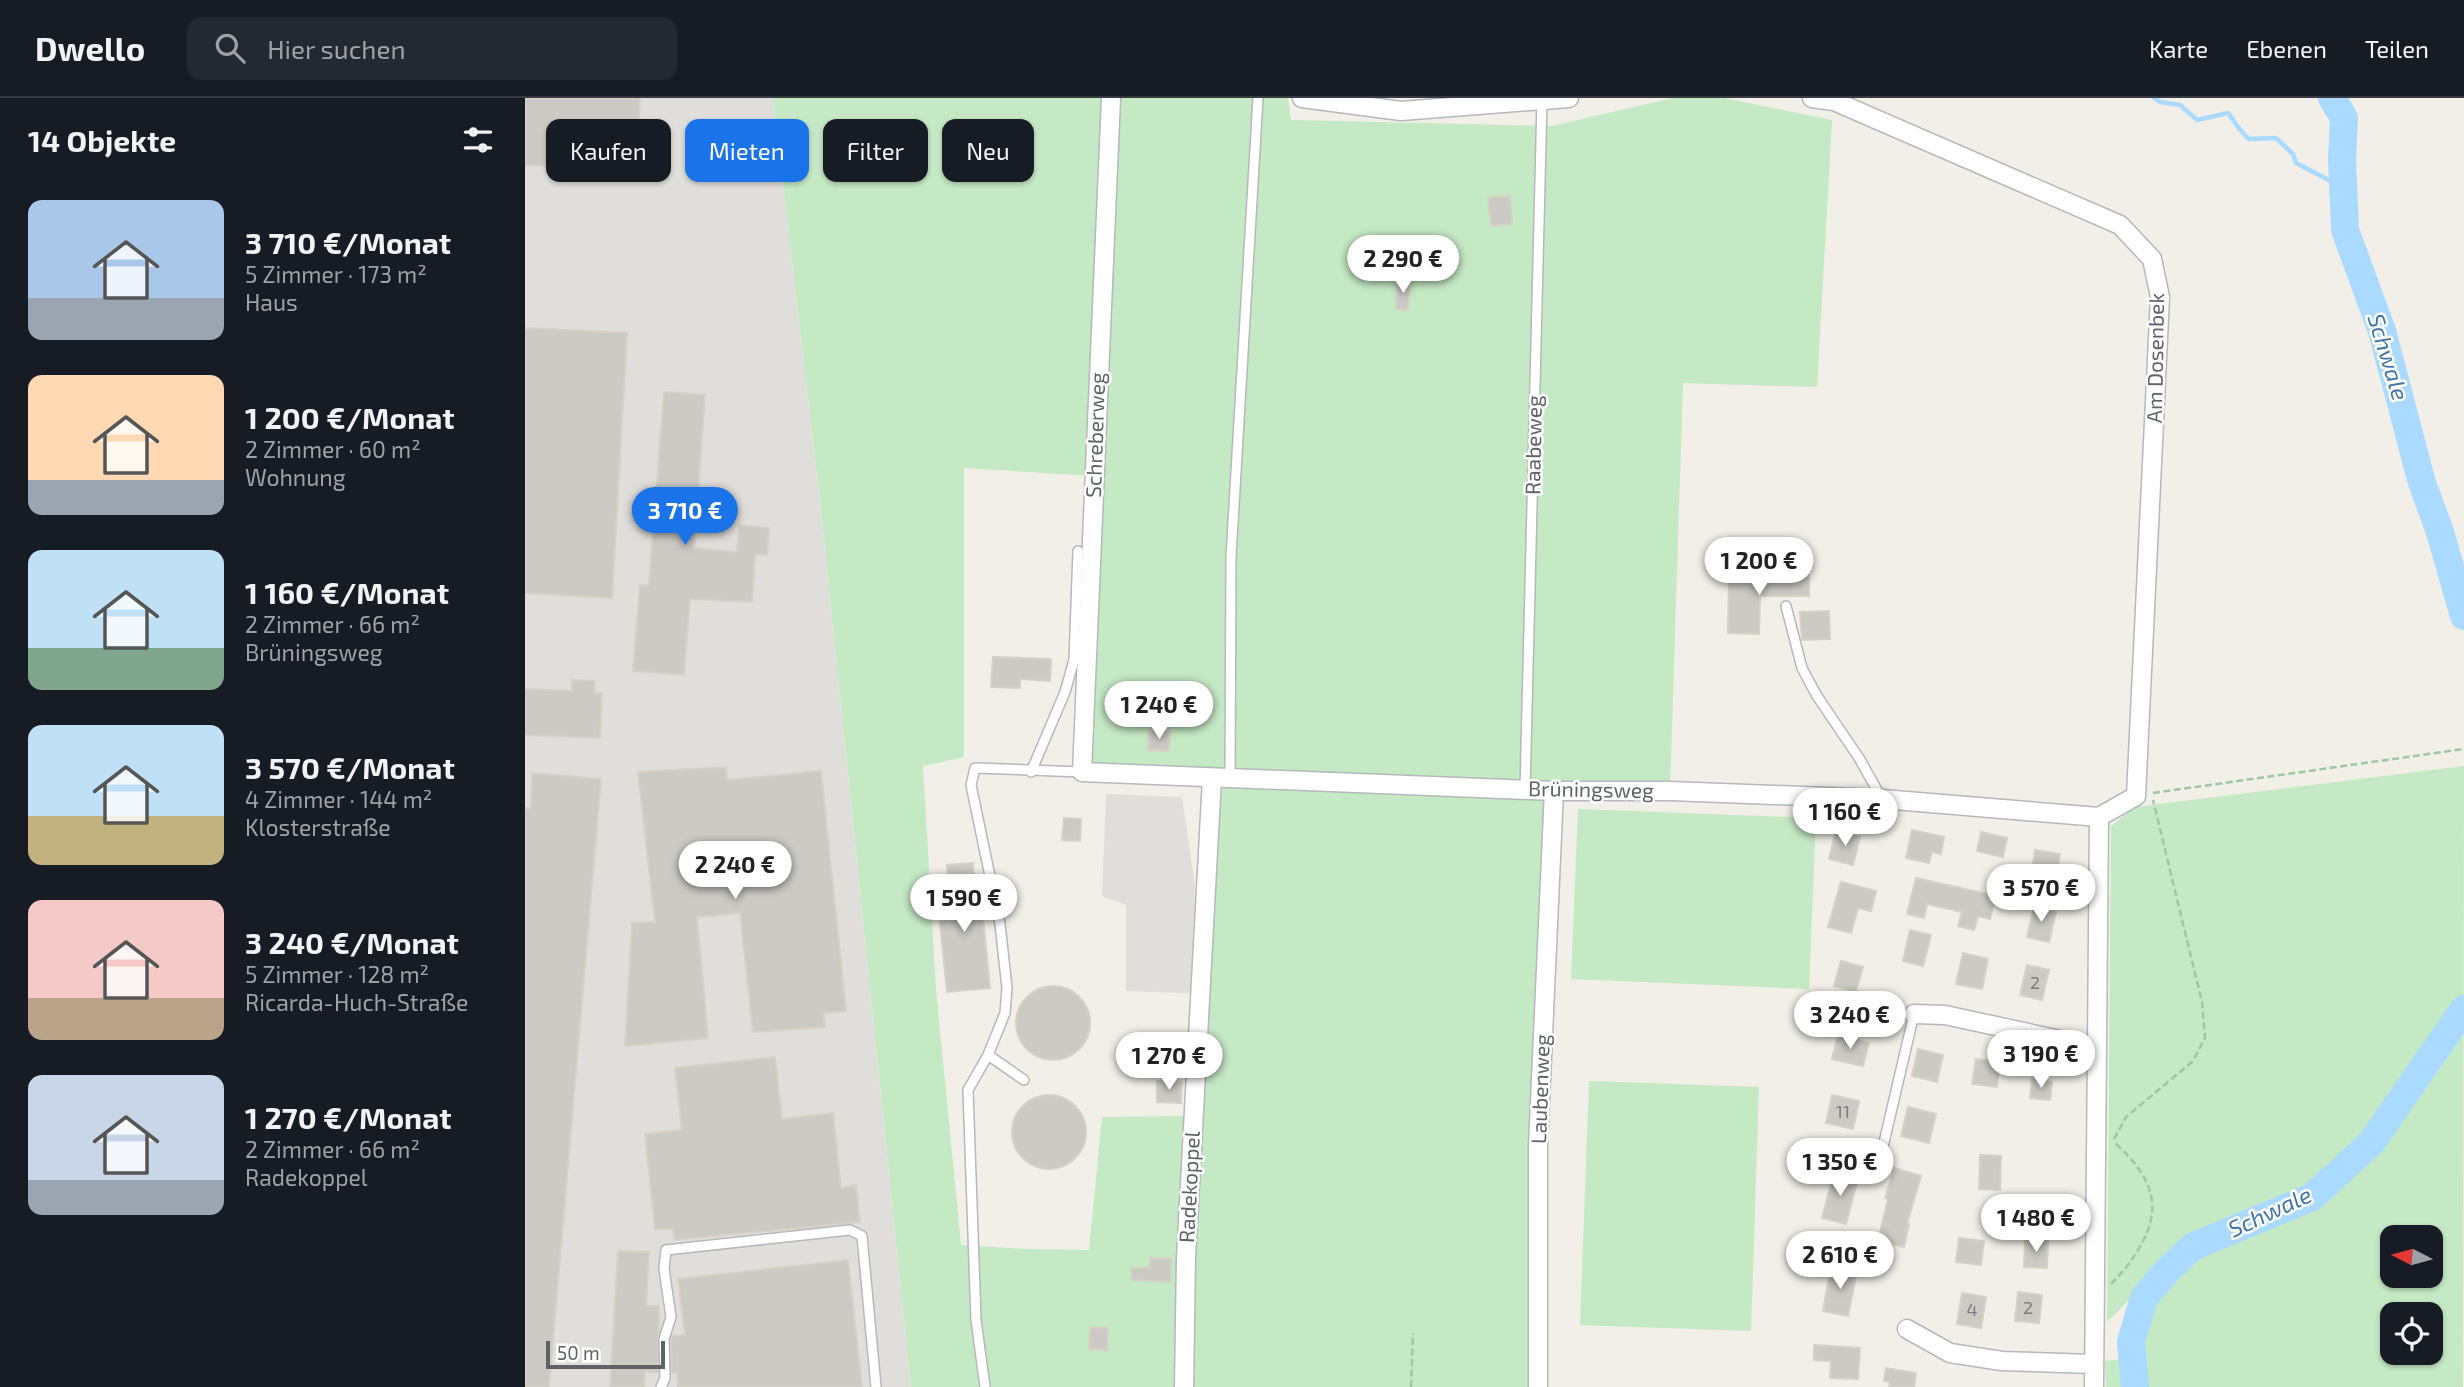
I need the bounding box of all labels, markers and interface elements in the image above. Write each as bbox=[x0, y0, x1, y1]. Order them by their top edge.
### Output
search box bbox=[187, 17, 677, 80]
text: Dwello bbox=[35, 28, 145, 68]
icon: search bbox=[211, 29, 249, 67]
text: Hier suchen bbox=[267, 33, 406, 64]
text: Karte bbox=[2149, 34, 2208, 63]
text: Ebenen bbox=[2246, 34, 2327, 63]
text: Teilen bbox=[2365, 34, 2429, 63]
chip: Kaufen bbox=[546, 119, 671, 182]
chip: Mieten bbox=[685, 119, 809, 182]
chip: Filter bbox=[823, 119, 928, 182]
chip: Neu bbox=[942, 119, 1034, 182]
icon: filters bbox=[459, 121, 497, 159]
text: 14 Objekte bbox=[28, 122, 176, 158]
text: 3 710 €/Monat bbox=[245, 224, 451, 260]
icon: home bbox=[84, 228, 168, 312]
pin: 2 290 € bbox=[1338, 236, 1468, 295]
text: 2 290 € bbox=[1363, 244, 1443, 272]
text: 5 Zimmer · 173 m² bbox=[245, 260, 427, 288]
text: Haus bbox=[245, 288, 298, 316]
street label: Am Dosenbek bbox=[2141, 292, 2168, 423]
water label: Schwale bbox=[2363, 310, 2415, 403]
street label: Schreberweg bbox=[1080, 371, 1109, 498]
street label: Raabeweg bbox=[1519, 395, 1546, 495]
text: 1 200 €/Monat bbox=[245, 399, 455, 435]
icon: home bbox=[84, 403, 168, 487]
text: 2 Zimmer · 60 m² bbox=[245, 435, 421, 463]
text: Wohnung bbox=[245, 463, 346, 491]
pin: 3 710 € bbox=[620, 488, 750, 547]
text: 3 710 € bbox=[648, 496, 722, 524]
pin: 1 200 € bbox=[1694, 538, 1824, 597]
text: 1 200 € bbox=[1720, 546, 1798, 574]
text: 1 160 €/Monat bbox=[245, 574, 449, 610]
icon: home bbox=[84, 578, 168, 662]
text: 2 Zimmer · 66 m² bbox=[245, 610, 420, 638]
text: Brüningsweg bbox=[245, 638, 383, 666]
pin: 1 240 € bbox=[1094, 682, 1224, 741]
text: 1 240 € bbox=[1120, 690, 1198, 718]
text: 3 570 €/Monat bbox=[245, 749, 455, 785]
icon: home bbox=[84, 753, 168, 837]
street label: Brüningsweg bbox=[1528, 775, 1654, 802]
text: 4 Zimmer · 144 m² bbox=[245, 785, 432, 813]
pin: 1 160 € bbox=[1780, 788, 1910, 848]
text: 1 160 € bbox=[1809, 797, 1881, 825]
text: Klosterstraße bbox=[245, 813, 391, 841]
pin: 2 240 € bbox=[670, 842, 800, 901]
text: 2 240 € bbox=[695, 850, 775, 878]
pin: 3 570 € bbox=[1976, 864, 2106, 924]
text: 3 570 € bbox=[2002, 873, 2080, 901]
pin: 1 590 € bbox=[899, 874, 1029, 934]
text: 1 590 € bbox=[926, 883, 1002, 911]
text: 3 240 €/Monat bbox=[245, 924, 459, 960]
icon: home bbox=[84, 928, 168, 1012]
text: 5 Zimmer · 128 m² bbox=[245, 960, 429, 988]
house number: 2 bbox=[2030, 971, 2040, 993]
text: Ricarda-Huch-Straße bbox=[245, 988, 468, 1016]
pin: 3 240 € bbox=[1785, 992, 1915, 1051]
text: 3 240 € bbox=[1810, 1000, 1890, 1028]
pin: 3 190 € bbox=[1976, 1030, 2106, 1090]
pin: 1 270 € bbox=[1104, 1032, 1234, 1092]
street label: Laubenweg bbox=[1525, 1033, 1554, 1144]
text: 3 190 € bbox=[2003, 1039, 2079, 1067]
text: 1 270 € bbox=[1132, 1041, 1206, 1069]
text: 1 270 €/Monat bbox=[245, 1099, 452, 1135]
house number: 11 bbox=[1836, 1100, 1850, 1122]
icon: home bbox=[84, 1103, 168, 1187]
street label: Radekoppel bbox=[1173, 1130, 1204, 1243]
text: 2 Zimmer · 66 m² bbox=[245, 1135, 420, 1163]
pin: 1 350 € bbox=[1775, 1138, 1905, 1198]
text: 1 350 € bbox=[1803, 1147, 1877, 1175]
text: Radekoppel bbox=[245, 1163, 368, 1191]
water label: Schwale bbox=[2223, 1180, 2316, 1243]
pin: 1 480 € bbox=[1971, 1194, 2101, 1254]
text: 1 480 € bbox=[1997, 1203, 2075, 1231]
north arrow bbox=[2380, 1225, 2443, 1288]
map controls bbox=[2380, 1225, 2443, 1365]
pin: 2 610 € bbox=[1775, 1232, 1905, 1291]
text: 2 610 € bbox=[1802, 1240, 1878, 1268]
house number: 2 bbox=[2023, 1296, 2033, 1318]
house number: 4 bbox=[1966, 1298, 1978, 1320]
button: locate bbox=[2380, 1302, 2443, 1365]
scale bar bbox=[546, 1338, 665, 1370]
text: 50 m bbox=[557, 1341, 600, 1364]

